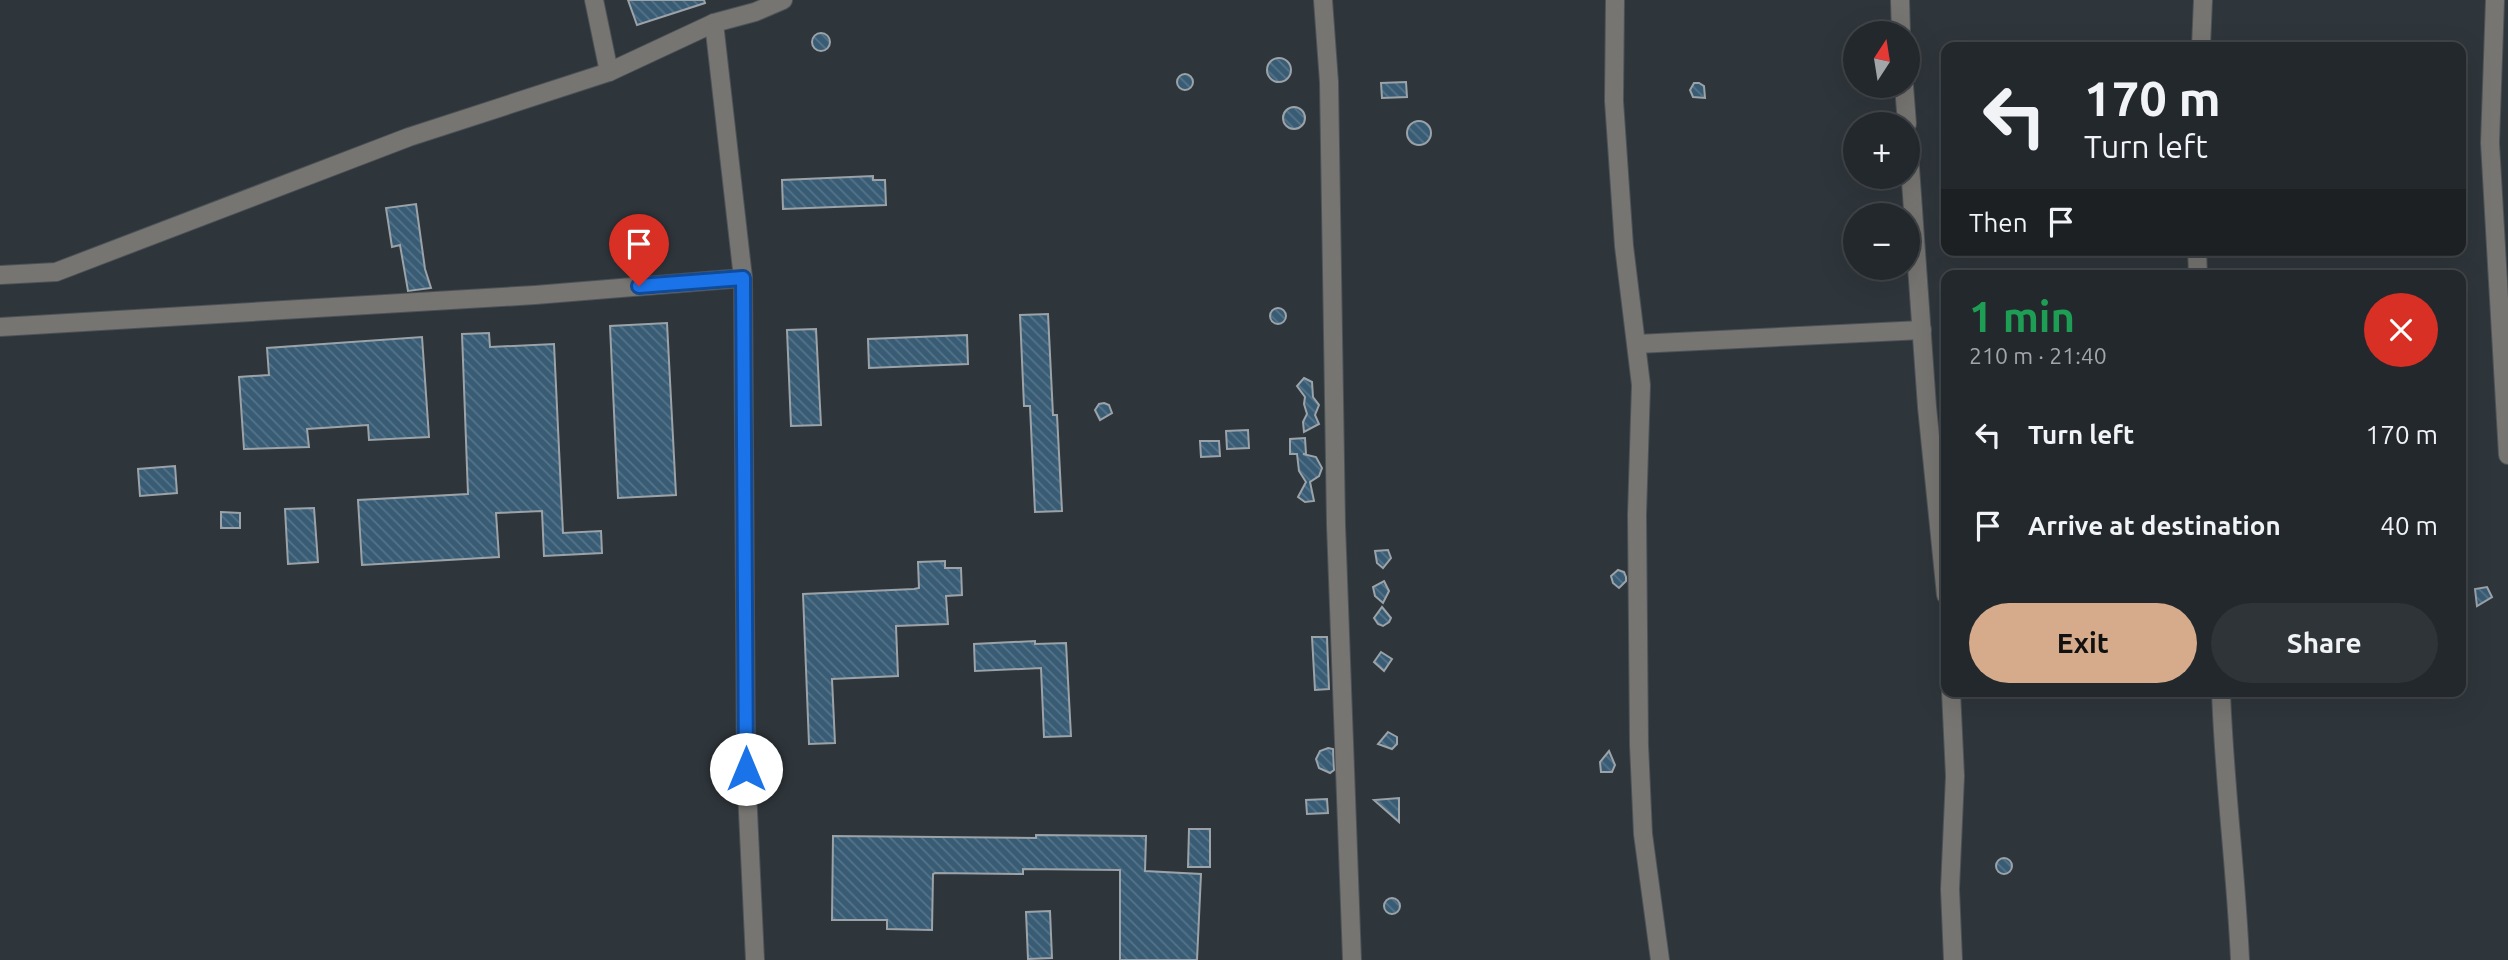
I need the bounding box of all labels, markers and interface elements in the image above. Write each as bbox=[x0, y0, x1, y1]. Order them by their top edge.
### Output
north arrow bbox=[1843, 21, 1920, 98]
map controls bbox=[1843, 21, 1920, 280]
icon: left bbox=[1969, 70, 2060, 161]
text: 170 m bbox=[2084, 70, 2221, 125]
button: + bbox=[1843, 112, 1920, 189]
text: Turn left bbox=[2084, 128, 2208, 164]
button: − bbox=[1843, 203, 1920, 280]
icon: arrive bbox=[2042, 203, 2080, 241]
text: Then bbox=[1969, 208, 2028, 237]
pin bbox=[609, 214, 669, 286]
icon: arrive bbox=[620, 225, 658, 263]
text: 1 min bbox=[1969, 293, 2075, 340]
button: close bbox=[2364, 293, 2438, 367]
text: 210 m · 21:40 bbox=[1969, 343, 2107, 368]
icon: left bbox=[1969, 416, 2007, 454]
text: Turn left bbox=[2028, 420, 2134, 449]
text: 170 m bbox=[2366, 420, 2438, 449]
icon: arrive bbox=[1969, 507, 2007, 545]
text: Arrive at destination bbox=[2028, 511, 2281, 540]
text: 40 m bbox=[2380, 511, 2438, 540]
button: Exit bbox=[1969, 603, 2197, 683]
button: Share bbox=[2211, 603, 2438, 683]
position arrow bbox=[709, 732, 783, 806]

